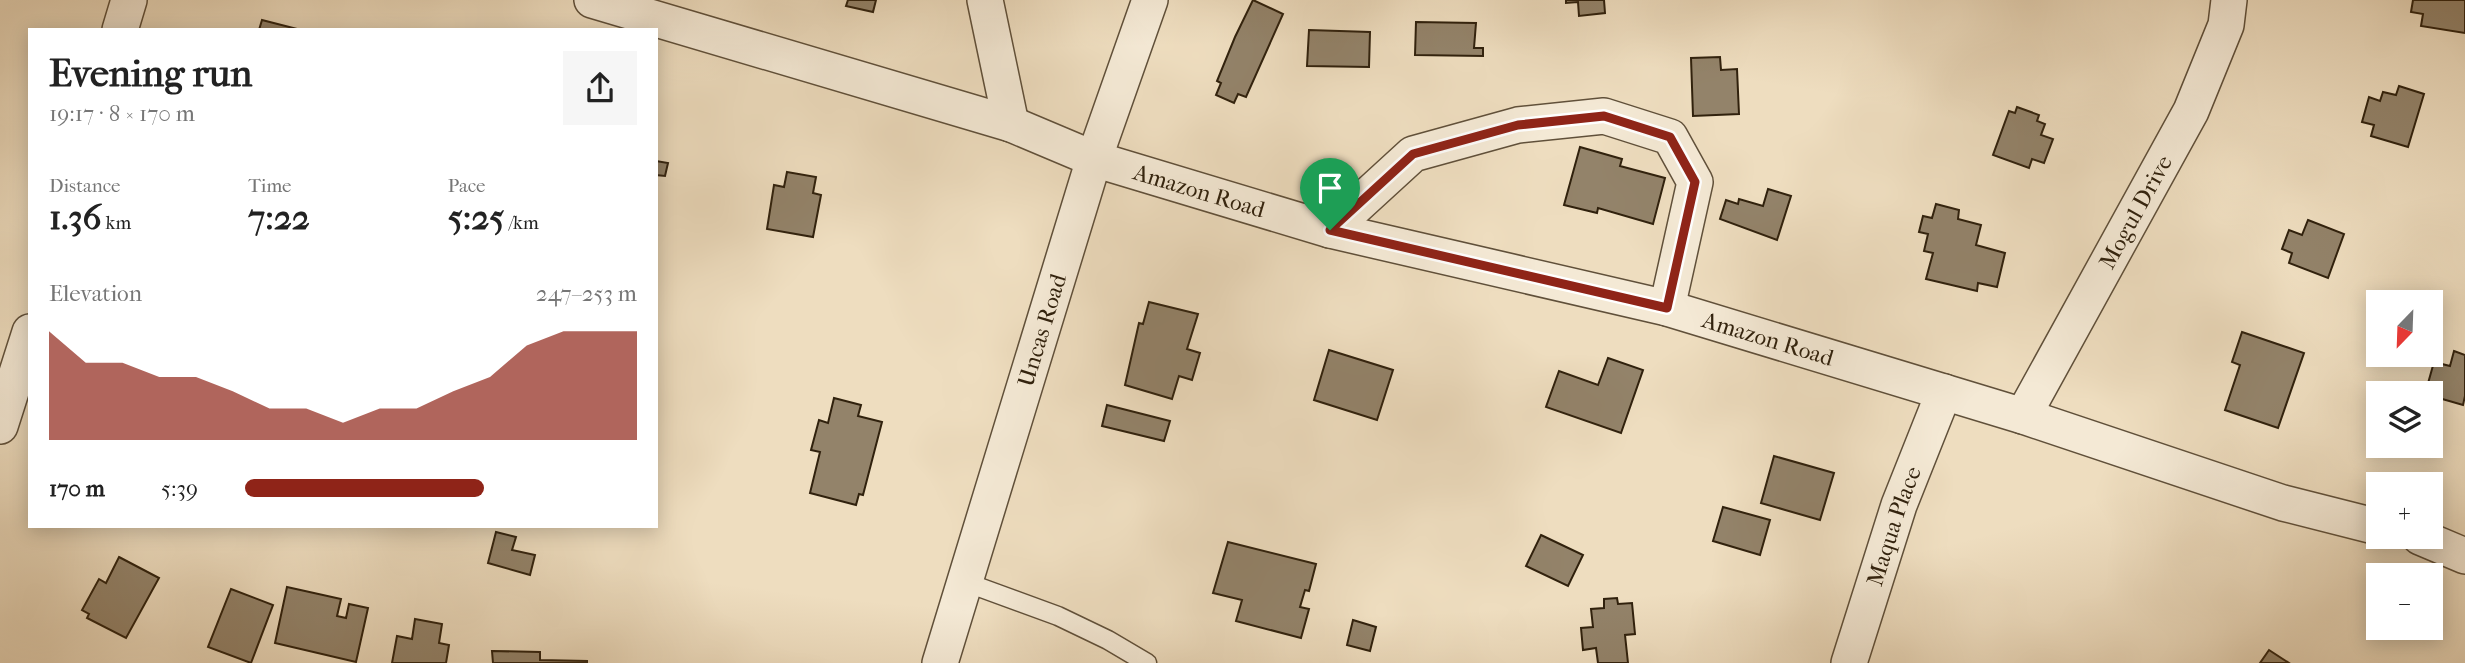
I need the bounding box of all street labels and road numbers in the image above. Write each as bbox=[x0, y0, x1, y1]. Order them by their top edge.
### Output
street label: Mogul Drive bbox=[2093, 150, 2178, 273]
street label: Amazon Road bbox=[1129, 158, 1269, 223]
street label: Uncas Road bbox=[1012, 270, 1072, 390]
street label: Amazon Road bbox=[1698, 306, 1837, 371]
street label: Maqua Place bbox=[1861, 462, 1927, 589]

